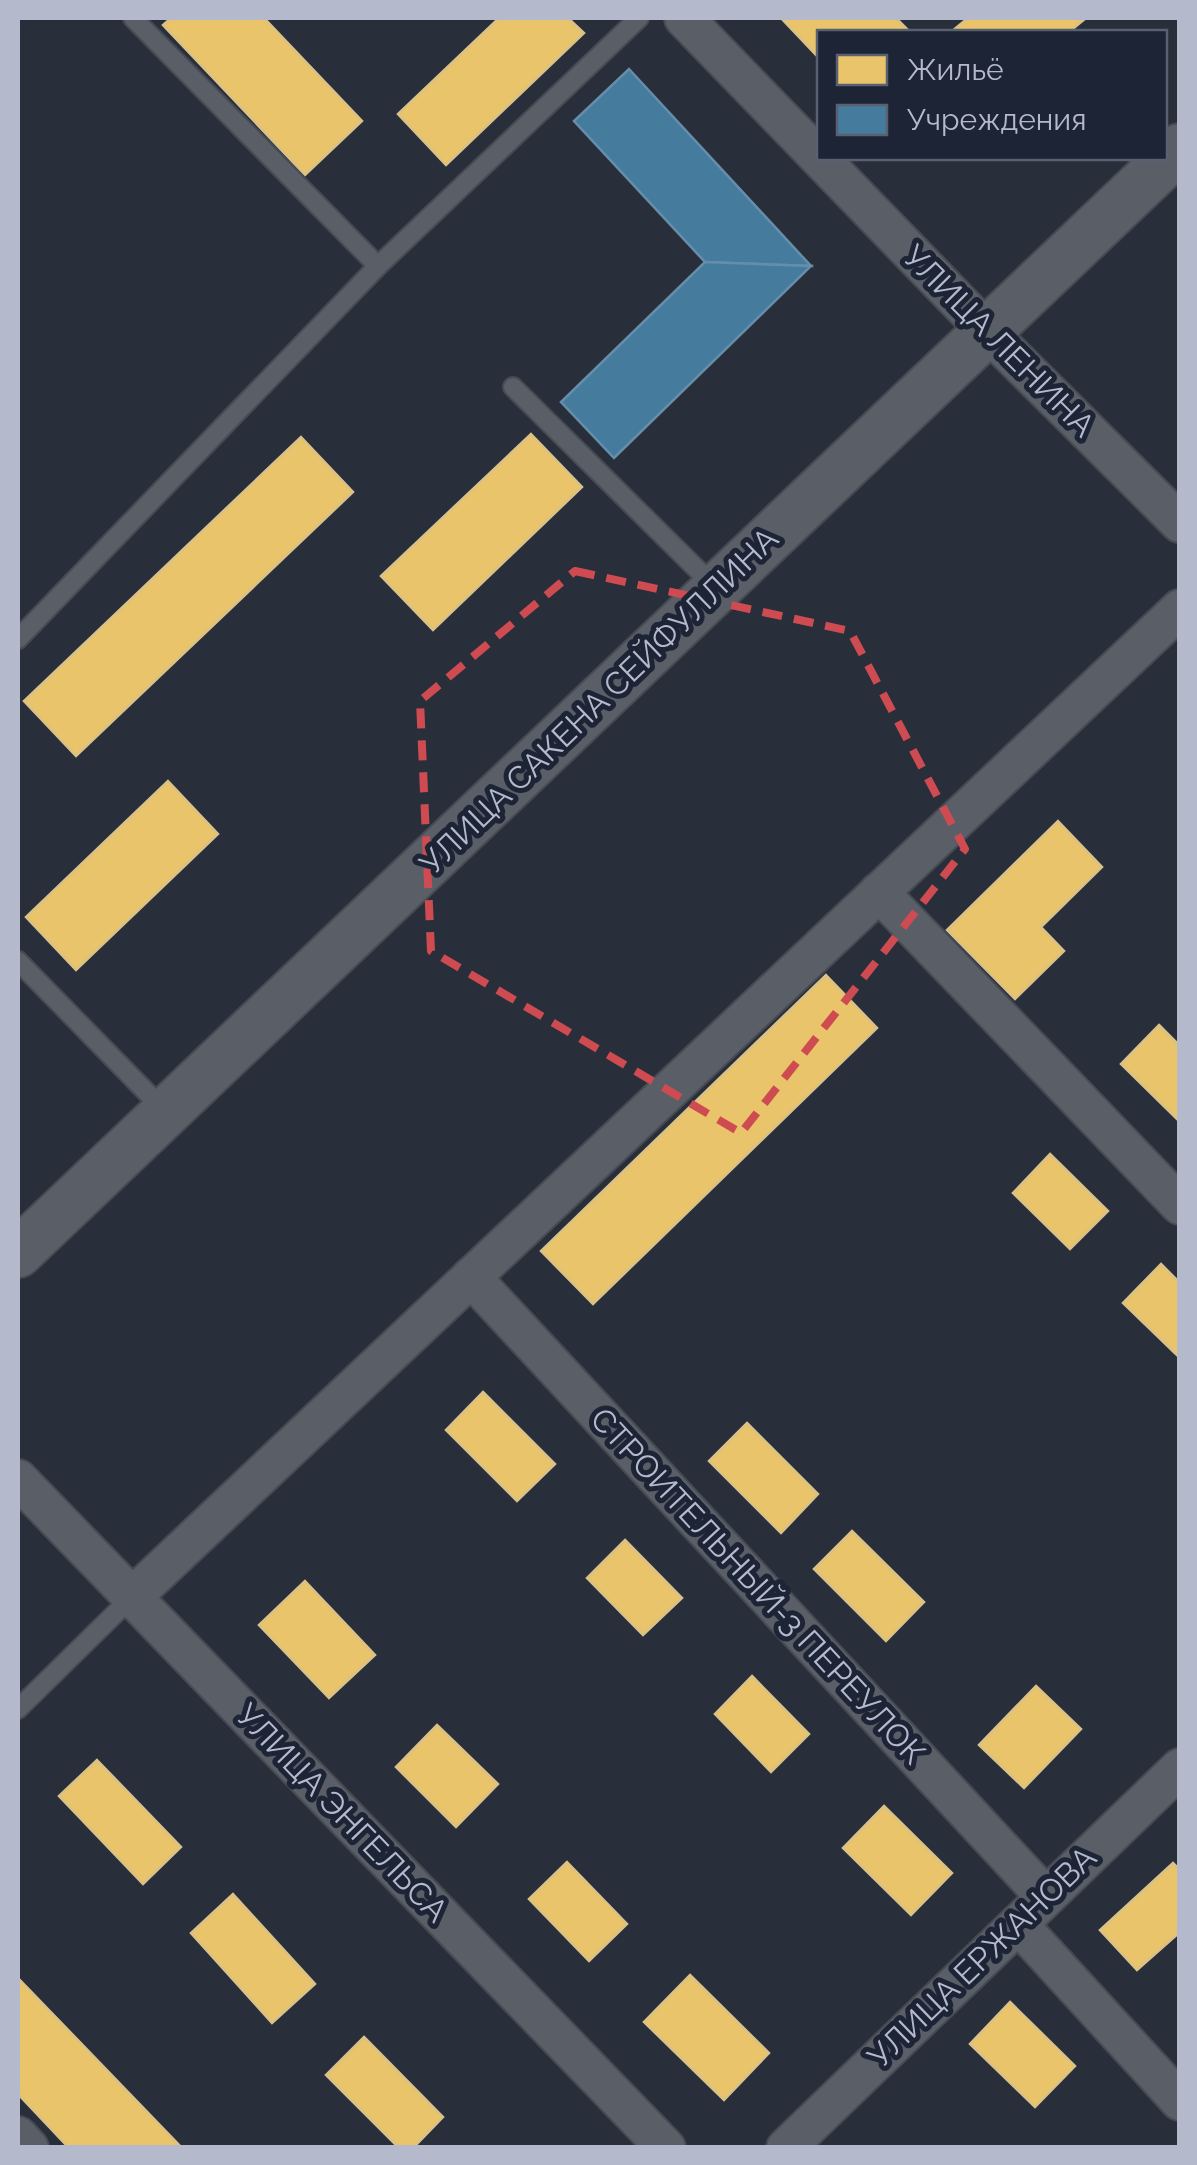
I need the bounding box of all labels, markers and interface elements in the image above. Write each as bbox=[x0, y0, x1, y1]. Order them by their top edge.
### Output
legend bbox=[817, 30, 1167, 160]
text: Жильё bbox=[907, 52, 1004, 87]
text: Учреждения bbox=[907, 102, 1087, 137]
street label: УЛИЦА ЛЕНИНА bbox=[896, 237, 1103, 444]
street label: УЛИЦА САКЕНА СЕЙФУЛЛИНА bbox=[412, 519, 785, 882]
street label: СТРОИТЕЛЬНЫЙ-3 ПЕРЕУЛОК bbox=[583, 1400, 933, 1771]
street label: УЛИЦА ЭНГЕЛЬСА bbox=[229, 1696, 456, 1929]
street label: УЛИЦА ЕРЖАНОВА bbox=[860, 1838, 1103, 2075]

